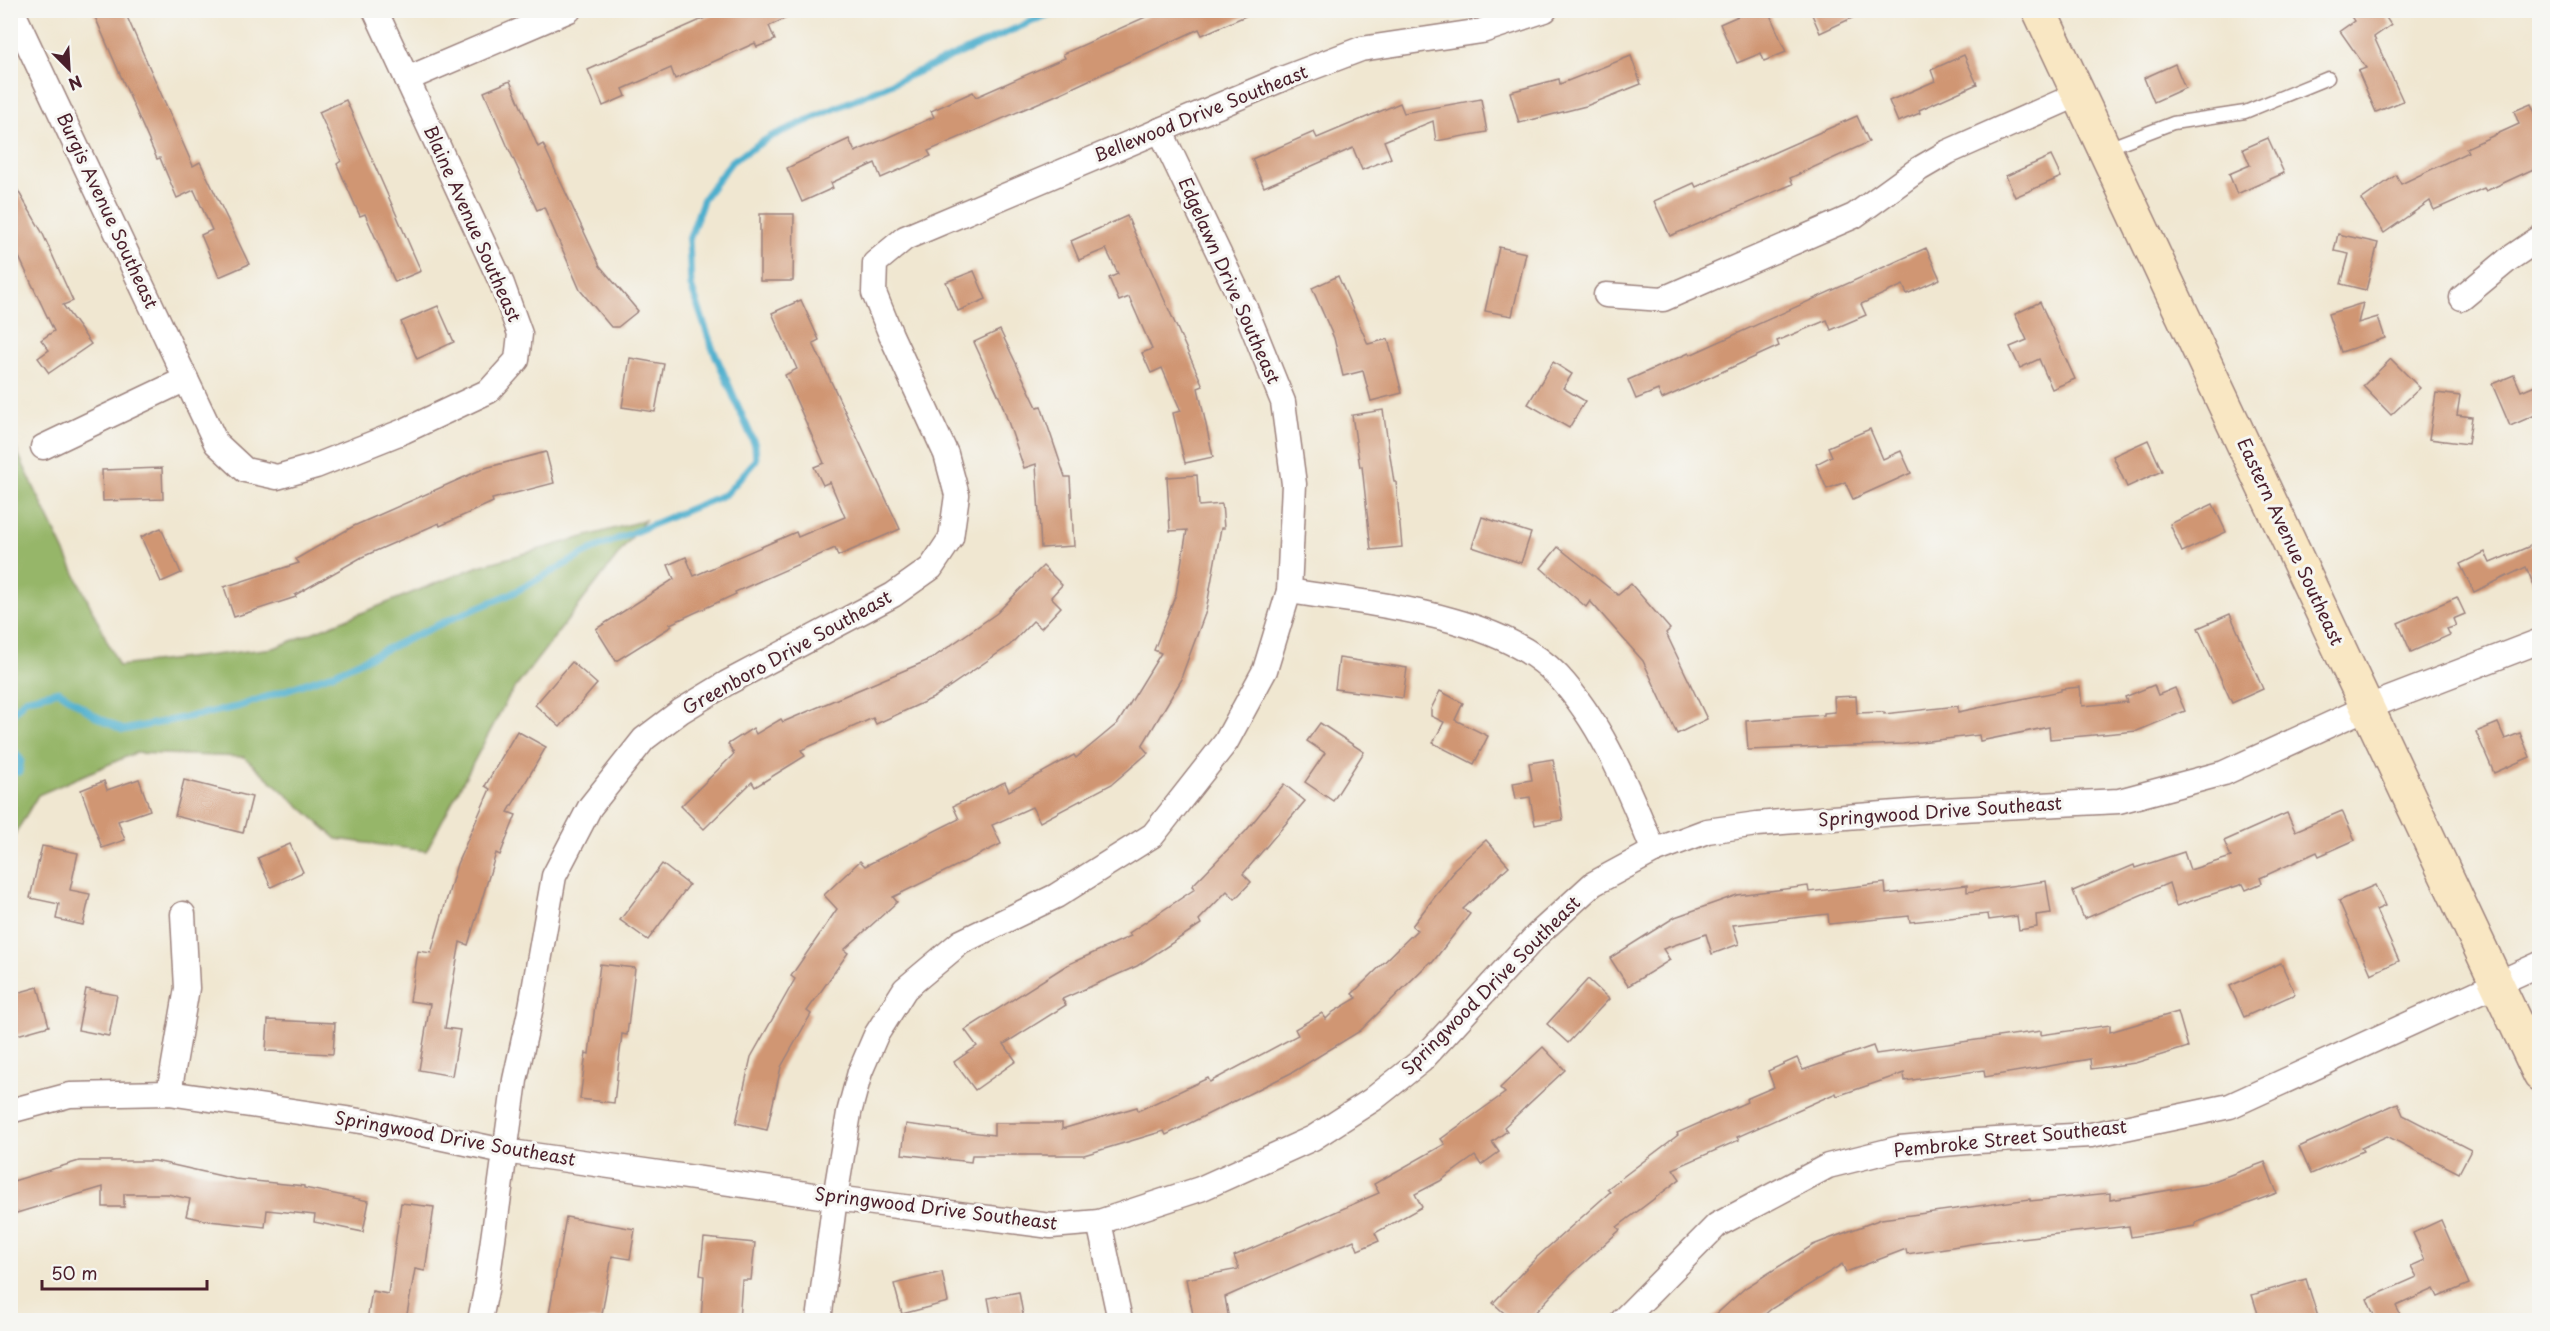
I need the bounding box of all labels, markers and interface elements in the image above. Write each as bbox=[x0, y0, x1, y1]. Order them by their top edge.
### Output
north arrow bbox=[39, 39, 99, 99]
street label: Bellewood Drive Southeast bbox=[1089, 57, 1312, 168]
text: N bbox=[65, 70, 86, 97]
street label: Burgis Avenue Southeast bbox=[51, 108, 166, 313]
street label: Blaine Avenue Southeast bbox=[418, 121, 529, 326]
street label: Edgelawn Drive Southeast bbox=[1173, 173, 1288, 388]
street label: Eastern Avenue Southeast bbox=[2231, 433, 2351, 649]
street label: Greenboro Drive Southeast bbox=[677, 583, 896, 721]
street label: Springwood Drive Southeast bbox=[1817, 789, 2063, 832]
street label: Springwood Drive Southeast bbox=[1394, 889, 1586, 1081]
street label: Springwood Drive Southeast bbox=[333, 1103, 578, 1172]
street label: Pembroke Street Southeast bbox=[1892, 1112, 2128, 1163]
street label: Springwood Drive Southeast bbox=[813, 1179, 1059, 1236]
scale bar bbox=[42, 1253, 207, 1291]
text: 50 m bbox=[51, 1259, 98, 1286]

